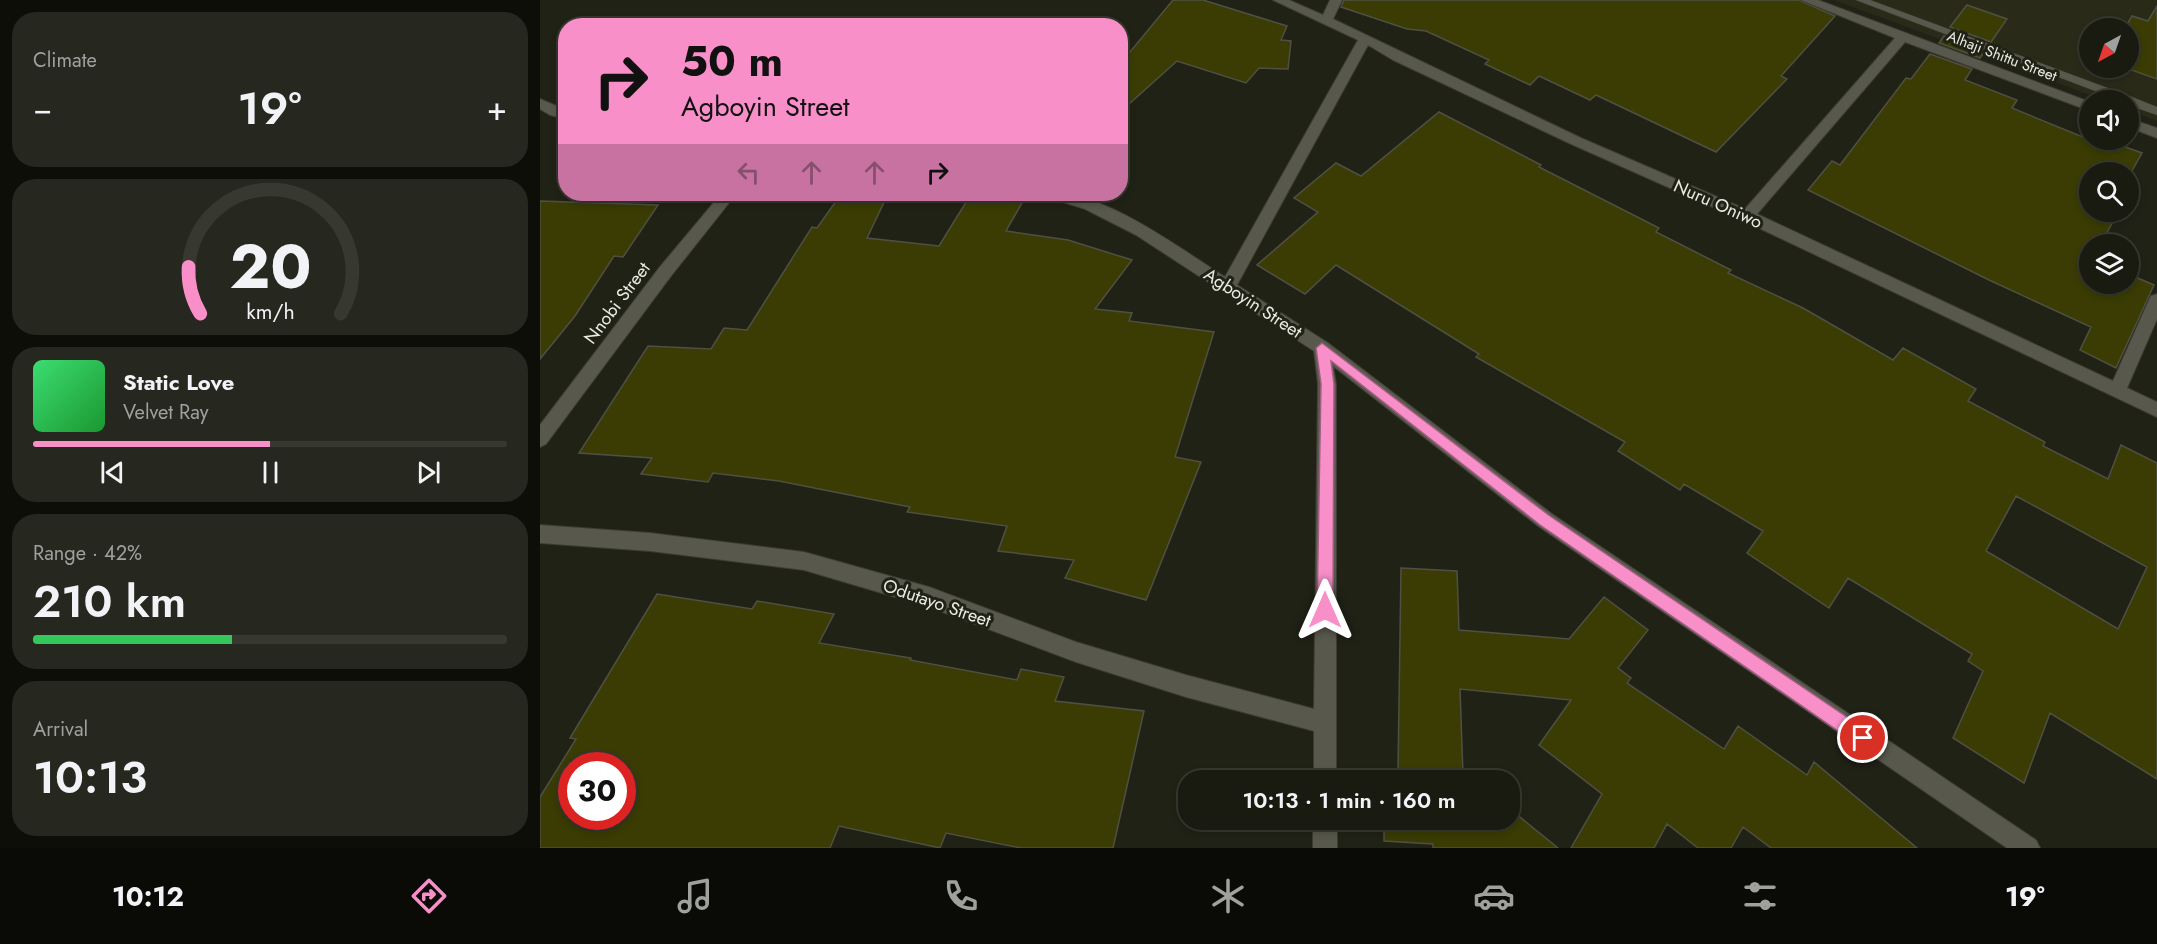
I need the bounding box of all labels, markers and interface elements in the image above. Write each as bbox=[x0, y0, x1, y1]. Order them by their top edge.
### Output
north arrow bbox=[2079, 18, 2139, 78]
map controls bbox=[2079, 18, 2139, 294]
street label: Alhaji Shittu Street bbox=[1944, 25, 2060, 87]
text: 50 m bbox=[681, 31, 783, 92]
icon: right bbox=[582, 42, 660, 120]
text: Climate bbox=[33, 46, 97, 75]
text: 19° bbox=[238, 76, 302, 141]
text: − bbox=[33, 85, 52, 132]
text: + bbox=[487, 85, 507, 132]
text: Agboyin Street bbox=[681, 87, 850, 126]
button: sound bbox=[2079, 90, 2139, 150]
icon: left bbox=[732, 156, 765, 189]
icon: ahead bbox=[795, 156, 828, 189]
icon: ahead bbox=[858, 156, 891, 189]
icon: right bbox=[921, 156, 954, 189]
button: search bbox=[2079, 162, 2139, 222]
street label: Nuru Oniwo bbox=[1670, 173, 1767, 235]
text: 20 bbox=[229, 221, 311, 311]
button: layers bbox=[2079, 234, 2139, 294]
street label: Nnobi Street bbox=[578, 256, 657, 349]
street label: Agboyin Street bbox=[1199, 261, 1308, 345]
text: km/h bbox=[246, 296, 294, 327]
text: Static Love bbox=[123, 366, 234, 398]
text: Velvet Ray bbox=[123, 398, 209, 427]
icon: previous bbox=[96, 456, 129, 489]
icon: pause bbox=[254, 456, 287, 489]
icon: next bbox=[412, 456, 445, 489]
text: Range · 42% bbox=[33, 539, 142, 568]
text: 210 km bbox=[33, 569, 186, 634]
street label: Odutayo Street bbox=[880, 572, 995, 634]
position arrow bbox=[1293, 578, 1357, 642]
pin bbox=[1837, 712, 1888, 763]
text: Arrival bbox=[33, 715, 88, 744]
icon: arrive bbox=[1846, 721, 1879, 754]
text: 10:13 bbox=[33, 745, 147, 810]
speed limit sign: 30 bbox=[558, 752, 636, 830]
text: 10:13 · 1 min · 160 m bbox=[1243, 784, 1455, 816]
icon: directions bbox=[408, 875, 450, 917]
icon: music bbox=[674, 875, 716, 917]
icon: phone bbox=[940, 875, 982, 917]
icon: climate bbox=[1207, 875, 1249, 917]
icon: car bbox=[1473, 875, 1515, 917]
icon: filters bbox=[1739, 875, 1781, 917]
text: 10:12 bbox=[112, 877, 184, 916]
text: 19° bbox=[2005, 877, 2045, 916]

